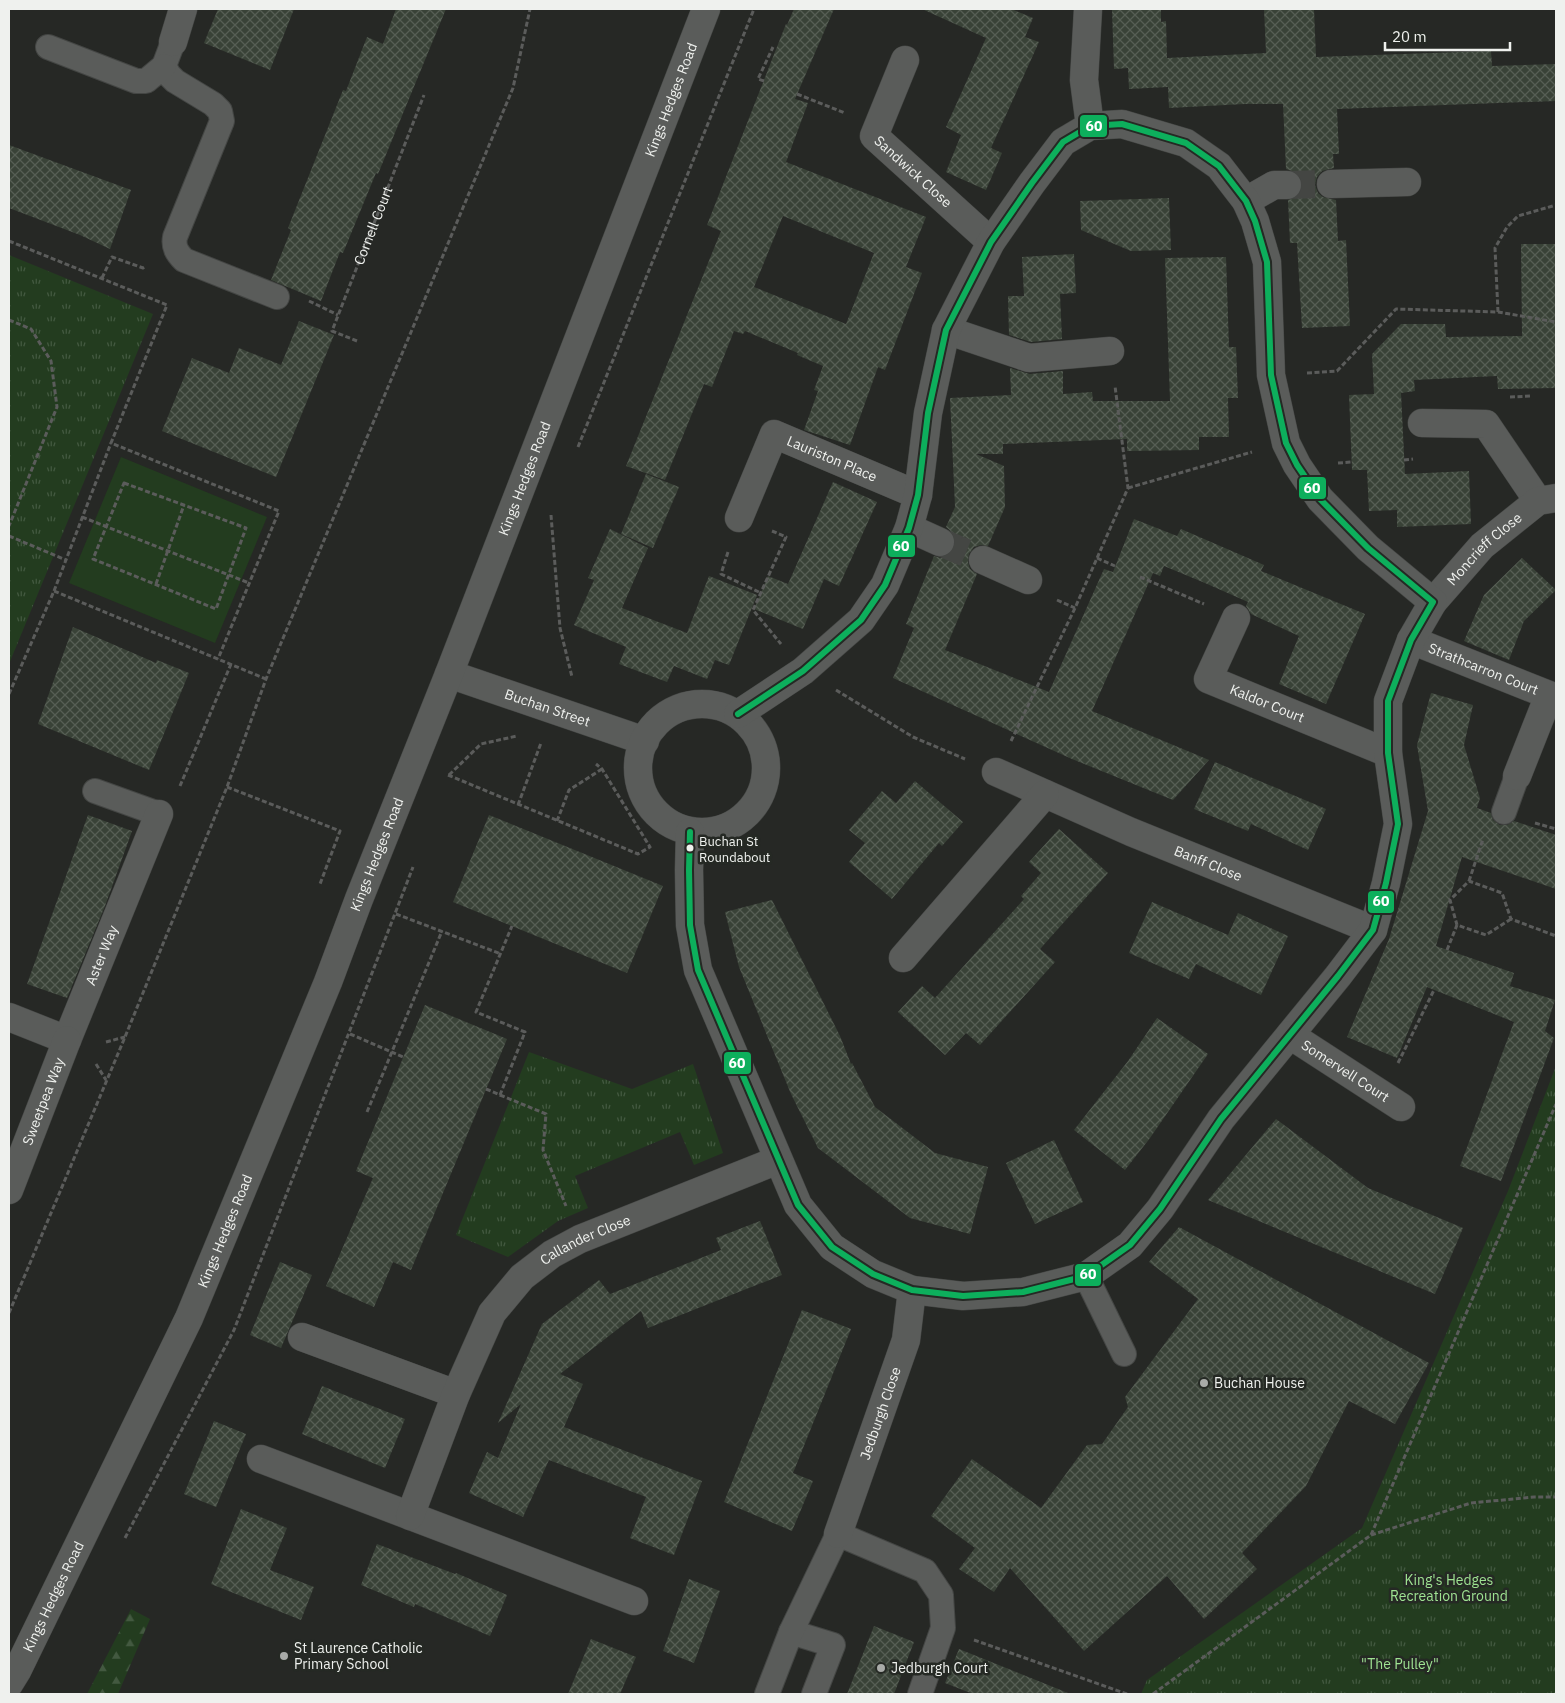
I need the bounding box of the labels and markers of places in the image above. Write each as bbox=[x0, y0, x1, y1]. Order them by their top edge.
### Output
place label: Buchan St Roundabout bbox=[699, 833, 770, 866]
marker: Buchan St Roundabout bbox=[685, 843, 695, 853]
place label: Buchan House bbox=[1214, 1374, 1305, 1392]
marker: Buchan House bbox=[1198, 1377, 1210, 1389]
place label: St Laurence Catholic Primary School bbox=[294, 1639, 423, 1673]
marker: St Laurence Catholic Primary School bbox=[278, 1650, 290, 1662]
place label: Jedburgh Court bbox=[891, 1659, 988, 1677]
marker: Jedburgh Court bbox=[875, 1662, 887, 1674]

